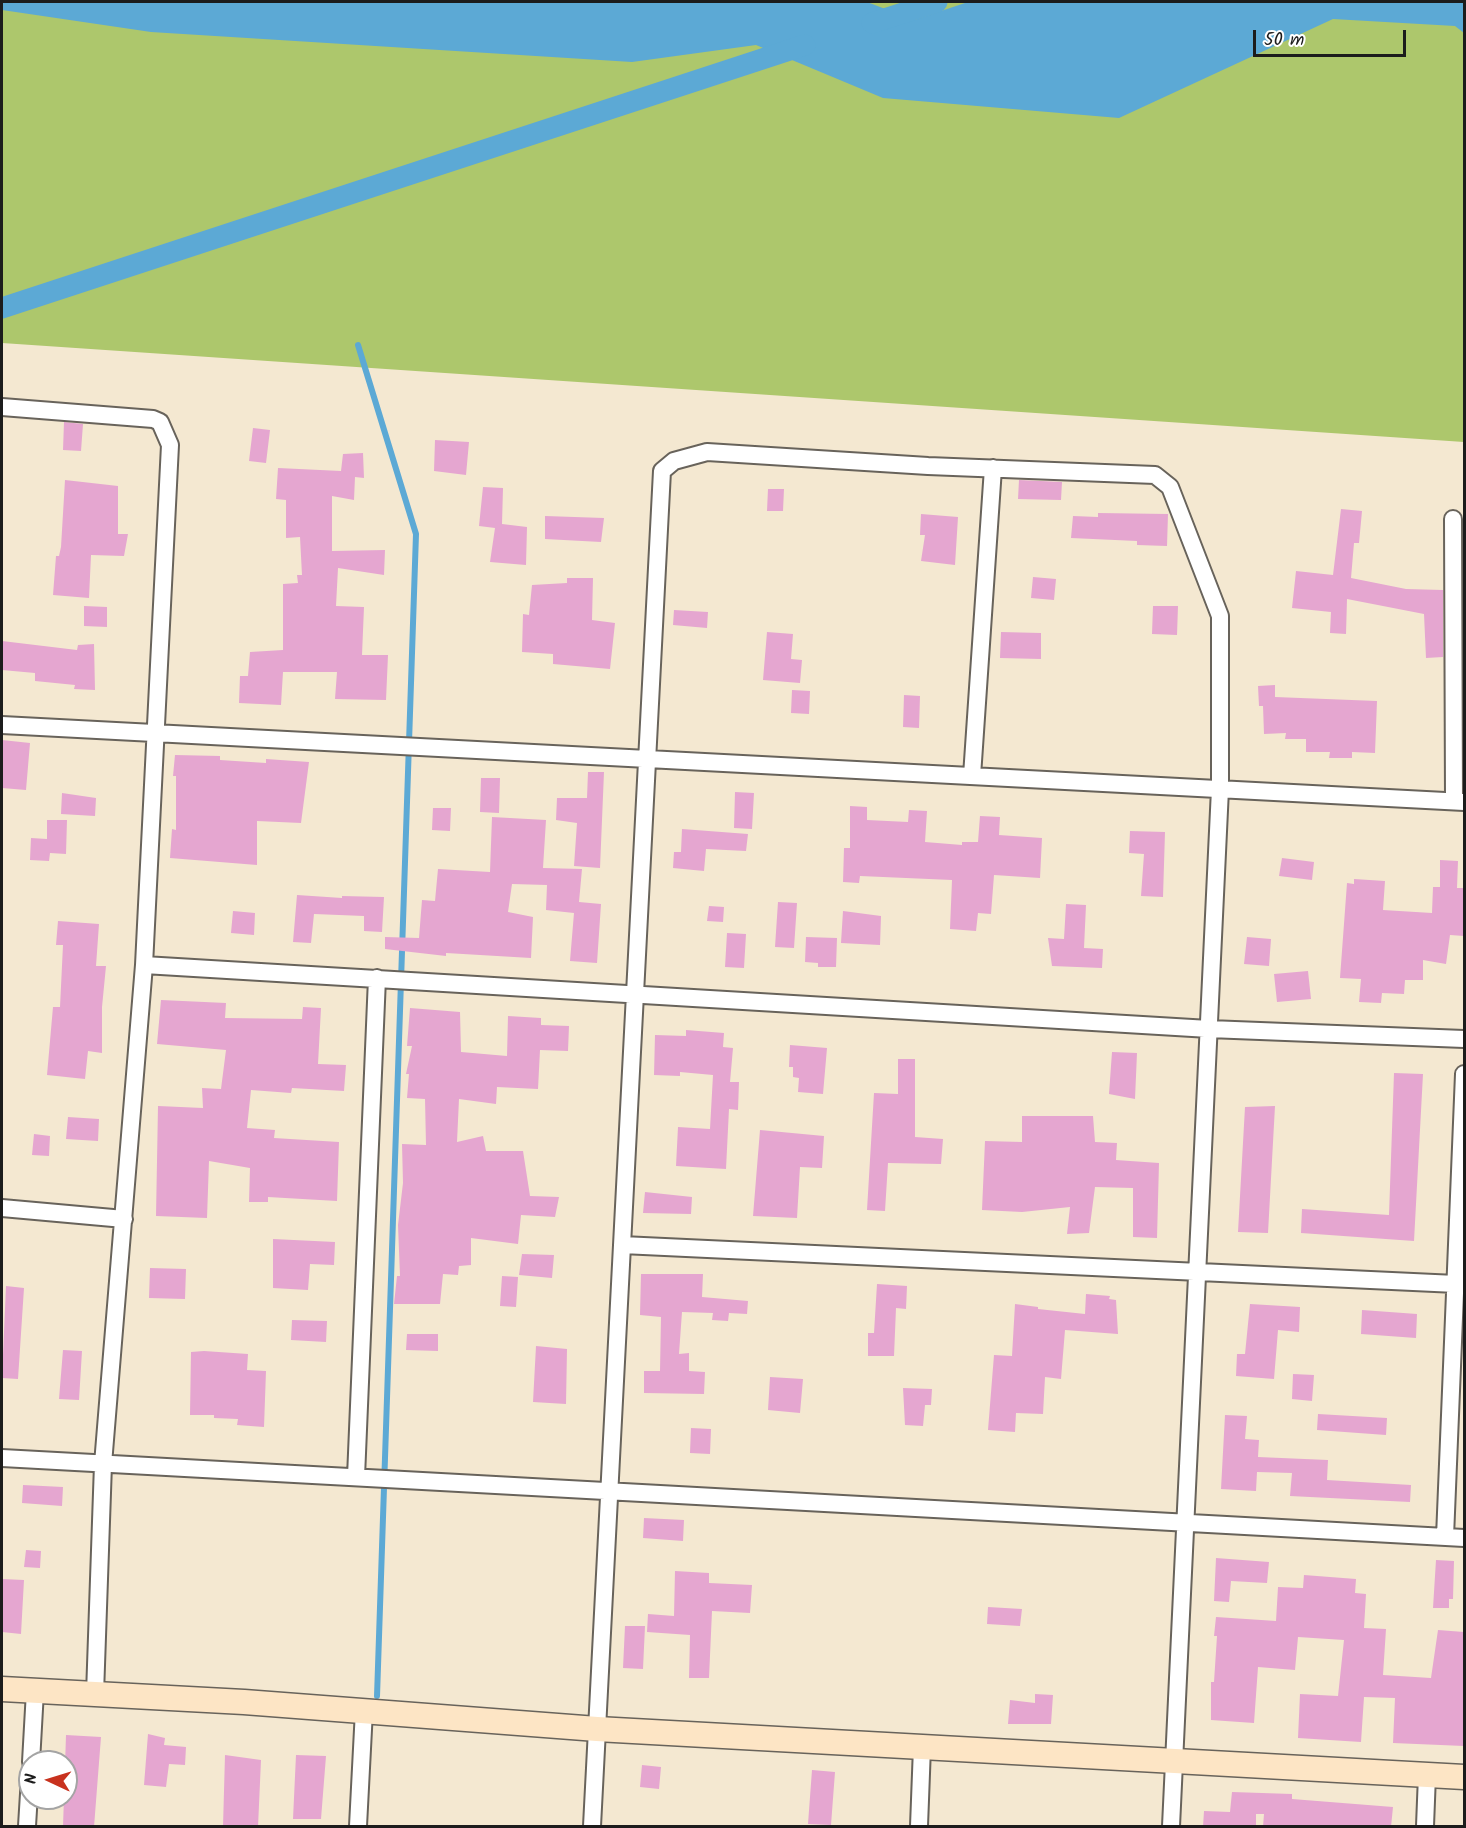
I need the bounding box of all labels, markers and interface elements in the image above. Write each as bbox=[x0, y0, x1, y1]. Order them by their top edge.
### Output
scale bar bbox=[1256, 18, 1409, 56]
text: 50 m bbox=[1264, 26, 1304, 55]
north arrow bbox=[18, 1750, 78, 1810]
text: N bbox=[19, 1773, 44, 1785]

